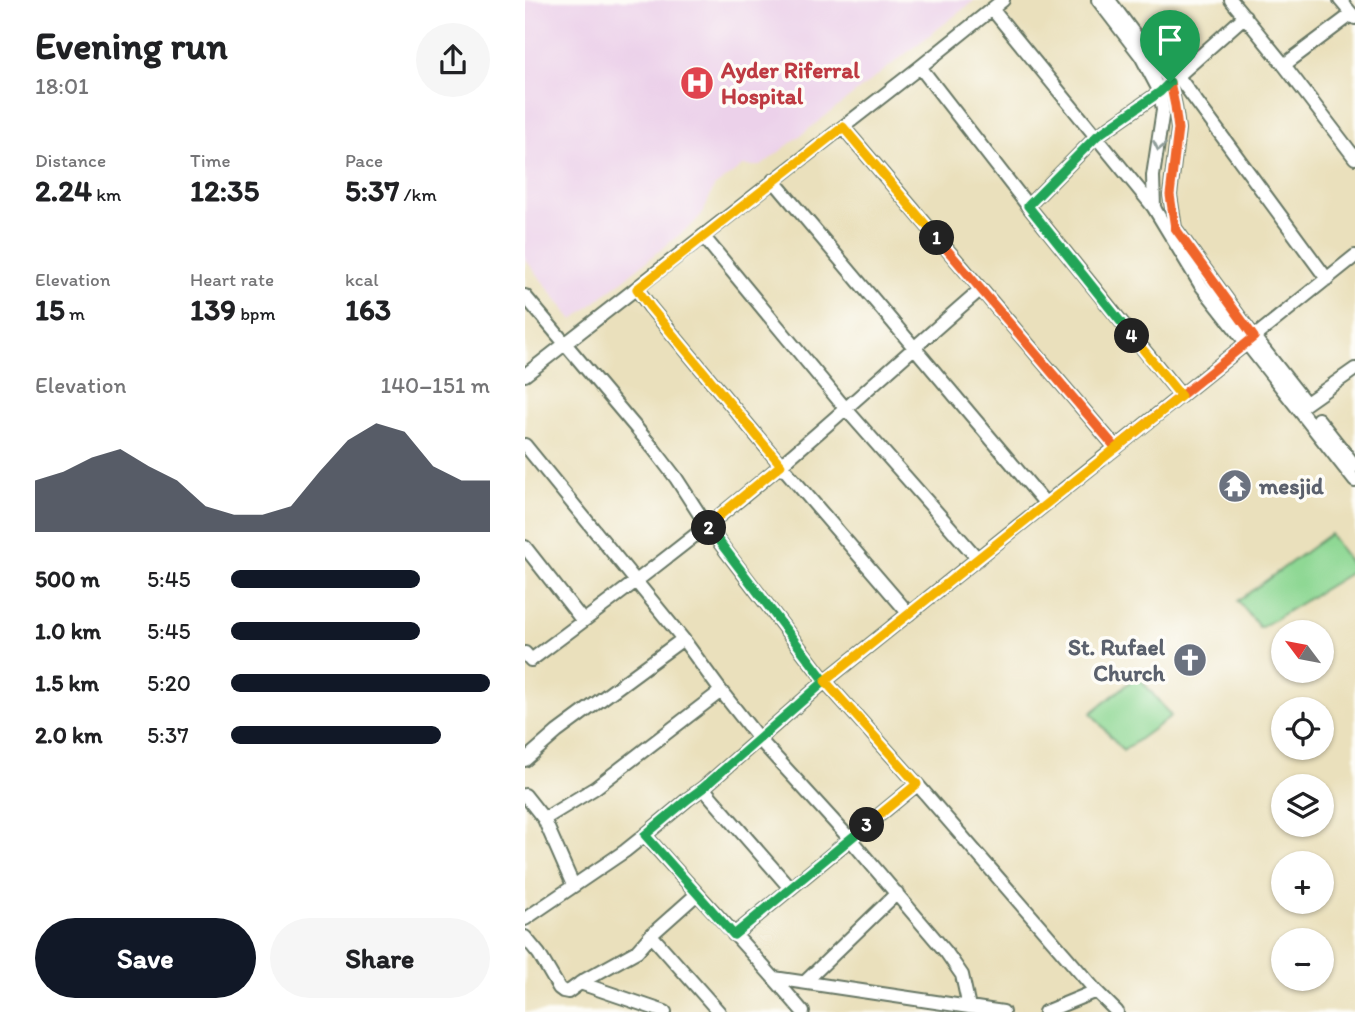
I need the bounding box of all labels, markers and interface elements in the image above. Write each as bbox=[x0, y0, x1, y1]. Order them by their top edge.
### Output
pin bbox=[1140, 10, 1200, 82]
icon: arrive bbox=[1151, 21, 1189, 59]
text: Evening run bbox=[35, 23, 228, 69]
button: share bbox=[416, 23, 490, 97]
place label: Ayder Riferral Hospital bbox=[720, 56, 860, 110]
hospital icon: Ayder Riferral Hospital bbox=[678, 64, 716, 102]
text: 18:01 bbox=[35, 72, 89, 100]
one-way arrow bbox=[1152, 140, 1167, 152]
text: Distance bbox=[35, 149, 106, 172]
text: Time bbox=[190, 149, 231, 172]
text: Pace bbox=[345, 149, 383, 172]
text: 2.24 bbox=[35, 172, 92, 209]
text: 12:35 bbox=[190, 172, 259, 209]
text: 5:37 bbox=[345, 172, 399, 209]
text: km bbox=[92, 183, 121, 206]
text: /km bbox=[399, 183, 437, 206]
pin: 1 bbox=[919, 220, 955, 256]
text: 1 bbox=[932, 226, 941, 249]
text: Elevation bbox=[35, 268, 111, 291]
text: Heart rate bbox=[190, 268, 274, 291]
text: kcal bbox=[345, 268, 379, 291]
text: 15 bbox=[35, 291, 65, 328]
text: 139 bbox=[190, 291, 236, 328]
text: 163 bbox=[345, 291, 391, 328]
text: m bbox=[65, 302, 85, 325]
text: bpm bbox=[236, 302, 276, 325]
pin: 4 bbox=[1115, 318, 1149, 354]
text: 4 bbox=[1126, 324, 1137, 347]
text: Elevation bbox=[35, 371, 126, 399]
text: 140–151 m bbox=[381, 371, 490, 399]
temple icon: mesjid bbox=[1216, 467, 1254, 505]
place label: mesjid bbox=[1258, 472, 1324, 500]
pin: 2 bbox=[691, 510, 727, 546]
text: 2 bbox=[704, 516, 714, 539]
text: 500 m bbox=[35, 565, 100, 593]
text: 5:45 bbox=[147, 565, 191, 593]
text: 1.0 km bbox=[35, 617, 101, 645]
text: 5:45 bbox=[147, 617, 191, 645]
north arrow bbox=[1271, 620, 1333, 682]
map controls bbox=[1271, 620, 1334, 991]
place label: St. Rufael Church bbox=[1068, 633, 1166, 687]
church icon: St. Rufael Church bbox=[1171, 641, 1209, 679]
text: 1.5 km bbox=[35, 669, 99, 697]
text: 5:20 bbox=[147, 669, 191, 697]
button: locate bbox=[1271, 697, 1334, 760]
text: 2.0 km bbox=[35, 721, 103, 749]
text: 5:37 bbox=[147, 721, 189, 749]
button: layers bbox=[1271, 774, 1334, 837]
pin: 3 bbox=[849, 808, 885, 842]
text: 3 bbox=[861, 813, 872, 836]
button: + bbox=[1271, 851, 1334, 914]
button: Save bbox=[35, 918, 256, 998]
button: Share bbox=[270, 918, 490, 998]
button: − bbox=[1271, 928, 1334, 991]

